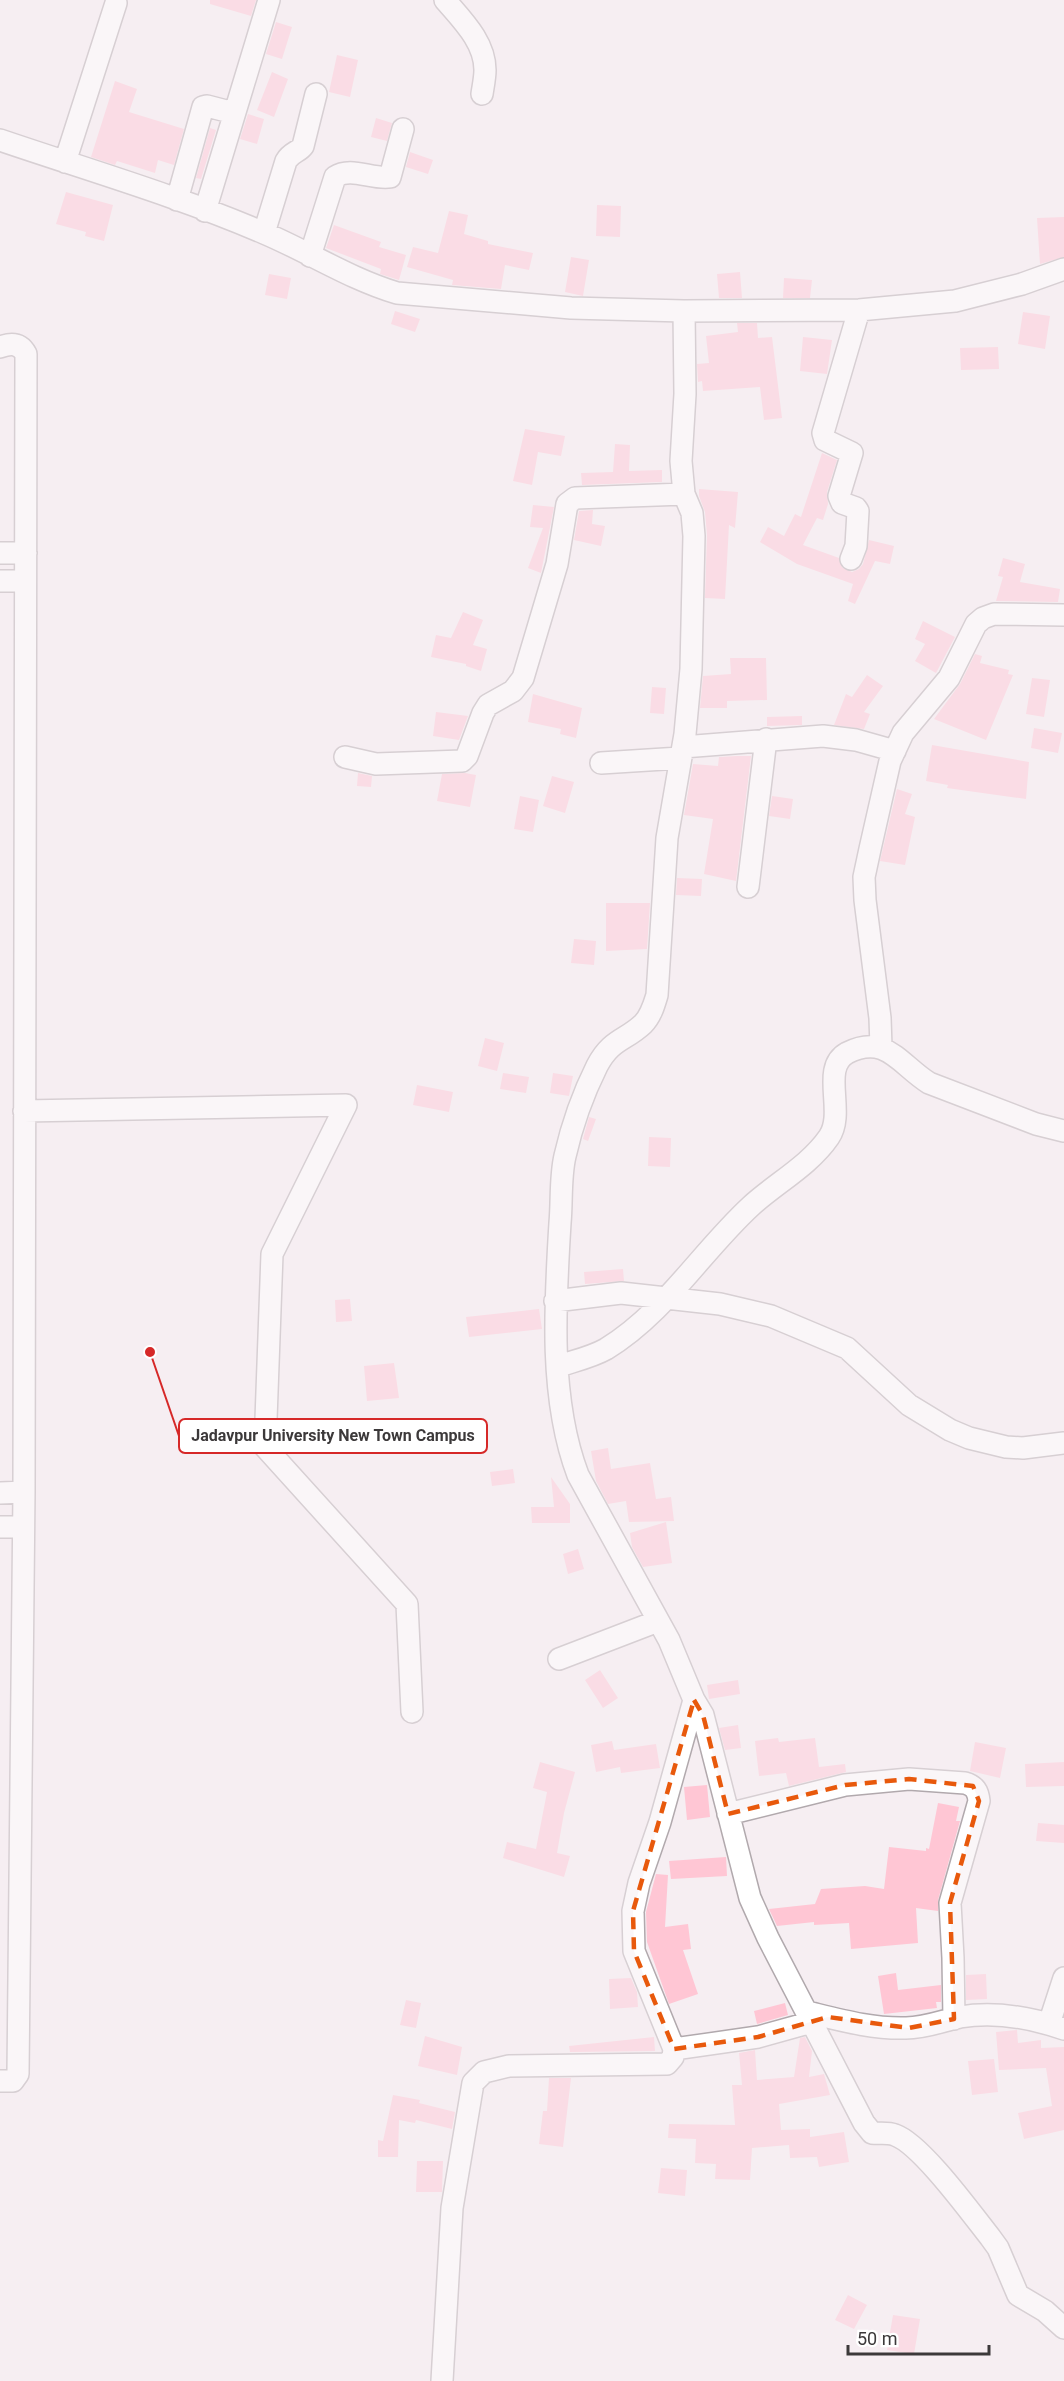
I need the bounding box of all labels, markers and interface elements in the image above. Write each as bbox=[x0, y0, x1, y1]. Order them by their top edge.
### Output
callout: Jadavpur University New Town Campus bbox=[179, 1419, 487, 1453]
text: Jadavpur University New Town Campus bbox=[191, 1426, 475, 1445]
scale bar bbox=[848, 2318, 989, 2356]
text: 50 m bbox=[857, 2328, 897, 2349]

